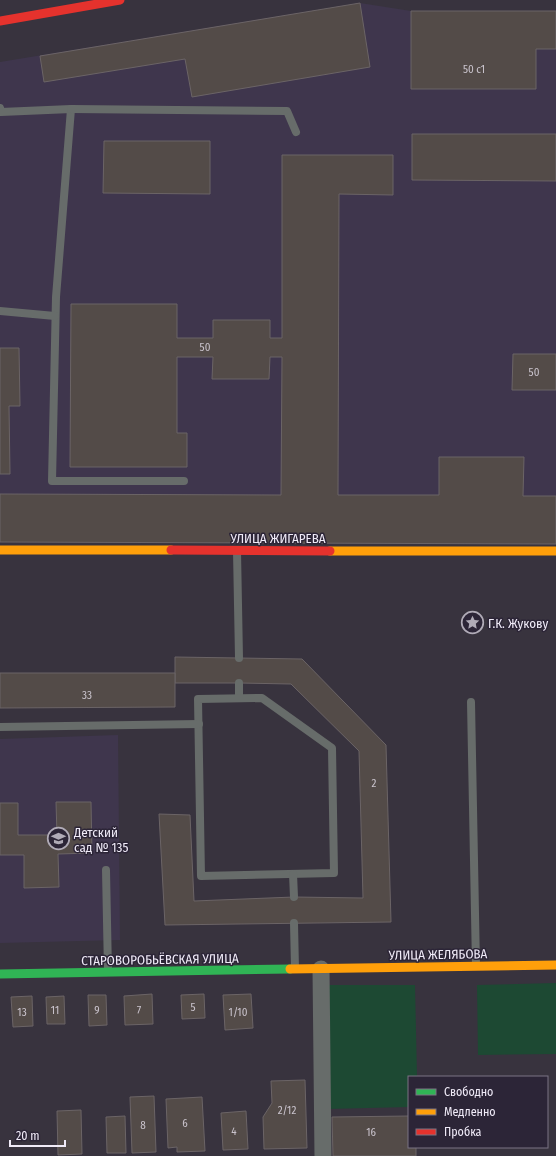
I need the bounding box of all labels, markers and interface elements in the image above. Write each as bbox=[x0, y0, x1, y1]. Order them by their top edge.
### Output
house number: 50 с1 bbox=[463, 63, 485, 76]
house number: 50 bbox=[200, 341, 211, 354]
house number: 50 bbox=[529, 366, 540, 379]
street label: УЛИЦА ЖИГАРЕВА bbox=[229, 531, 326, 546]
place icon: Г.К. Жукову bbox=[459, 610, 485, 636]
place label: Г.К. Жукову bbox=[488, 616, 548, 631]
house number: 33 bbox=[82, 689, 92, 702]
house number: 2 bbox=[372, 777, 377, 790]
place label: Детский сад № 135 bbox=[73, 825, 128, 855]
school or university icon: Детский сад № 135 bbox=[46, 826, 72, 852]
street label: УЛИЦА ЖЕЛЯБОВА bbox=[388, 946, 488, 963]
street label: СТАРОВОРОБЬЁВСКАЯ УЛИЦА bbox=[81, 951, 239, 968]
house number: 5 bbox=[190, 1001, 196, 1014]
house number: 11 bbox=[51, 1004, 59, 1017]
house number: 9 bbox=[94, 1004, 100, 1017]
house number: 7 bbox=[137, 1004, 142, 1017]
house number: 13 bbox=[17, 1006, 27, 1019]
house number: 1/10 bbox=[229, 1006, 248, 1019]
legend bbox=[408, 1076, 548, 1148]
text: Свободно bbox=[444, 1085, 493, 1099]
house number: 2/12 bbox=[278, 1104, 296, 1117]
text: Медленно bbox=[444, 1105, 496, 1119]
house number: 6 bbox=[182, 1117, 188, 1130]
house number: 8 bbox=[140, 1119, 146, 1132]
scale bar bbox=[10, 1122, 65, 1148]
house number: 4 bbox=[231, 1125, 237, 1138]
text: Пробка bbox=[444, 1125, 482, 1139]
house number: 16 bbox=[366, 1126, 376, 1139]
text: 20 m bbox=[16, 1129, 40, 1143]

